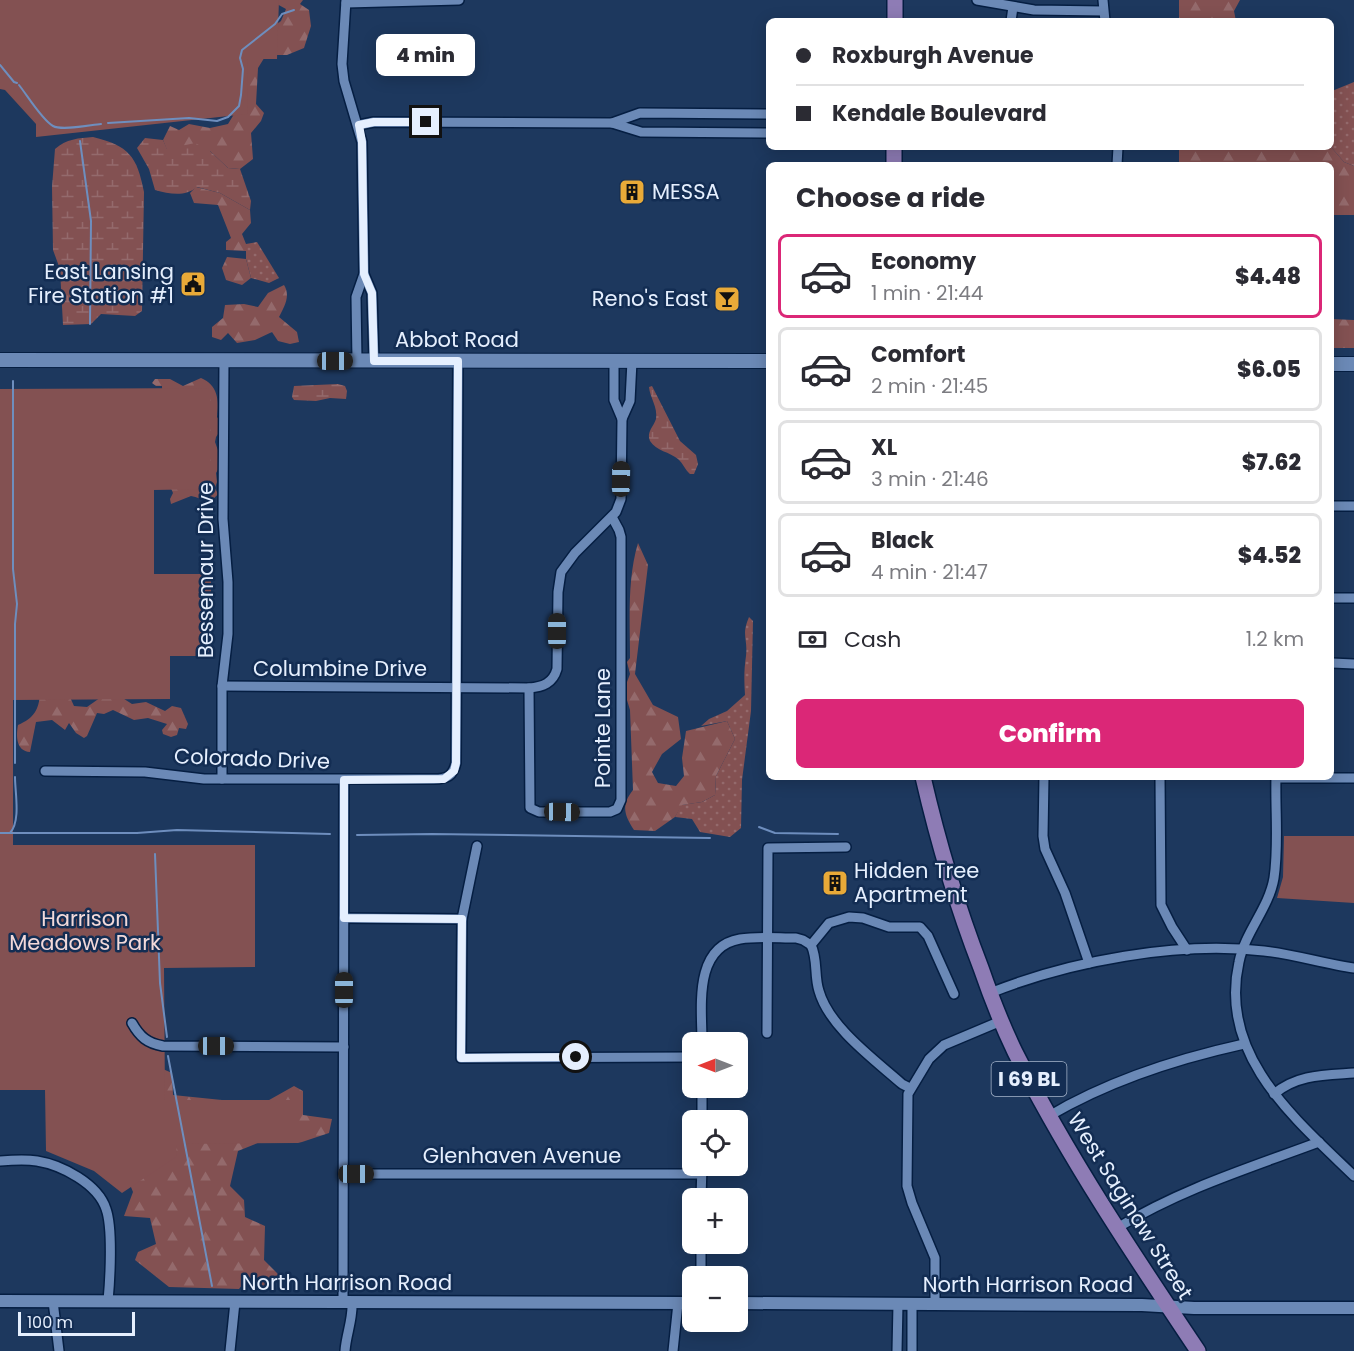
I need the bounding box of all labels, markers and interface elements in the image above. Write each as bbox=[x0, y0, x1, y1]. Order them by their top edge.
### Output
callout: 4 min bbox=[376, 35, 476, 77]
text: Roxburgh Avenue bbox=[832, 40, 1034, 71]
text: 4 min bbox=[396, 41, 455, 69]
text: Kendale Boulevard bbox=[832, 98, 1047, 129]
route end bbox=[412, 108, 439, 135]
building icon: MESSA bbox=[617, 177, 647, 207]
place label: MESSA bbox=[652, 177, 720, 206]
text: Choose a ride bbox=[796, 179, 985, 216]
text: Economy bbox=[871, 246, 976, 277]
icon: car bbox=[799, 249, 853, 303]
place label: East Lansing Fire Station #1 bbox=[28, 257, 174, 310]
text: $4.48 bbox=[1235, 261, 1301, 292]
public building icon: East Lansing Fire Station #1 bbox=[178, 269, 208, 299]
text: 1 min · 21:44 bbox=[871, 279, 983, 307]
place label: Reno's East bbox=[592, 284, 708, 313]
bar icon: Reno's East bbox=[712, 284, 742, 314]
street label: Abbot Road bbox=[395, 325, 519, 354]
text: Comfort bbox=[871, 339, 965, 370]
icon: car bbox=[799, 342, 853, 396]
car bbox=[317, 352, 353, 370]
text: $6.05 bbox=[1237, 354, 1301, 385]
text: 2 min · 21:45 bbox=[871, 372, 988, 400]
text: XL bbox=[871, 432, 897, 463]
icon: car bbox=[799, 435, 853, 489]
text: $7.62 bbox=[1242, 447, 1301, 478]
car bbox=[612, 461, 630, 497]
text: 3 min · 21:46 bbox=[871, 465, 989, 493]
street label: Bessemaur Drive bbox=[191, 482, 220, 658]
text: Black bbox=[871, 525, 934, 556]
icon: car bbox=[799, 528, 853, 582]
text: $4.52 bbox=[1238, 540, 1301, 571]
text: 4 min · 21:47 bbox=[871, 558, 988, 586]
car bbox=[548, 613, 566, 649]
icon: cash bbox=[796, 623, 829, 656]
text: Cash bbox=[844, 624, 901, 655]
text: 1.2 km bbox=[1246, 625, 1304, 653]
street label: Columbine Drive bbox=[253, 654, 427, 683]
street label: Pointe Lane bbox=[588, 668, 617, 788]
button: Confirm bbox=[796, 699, 1304, 768]
street label: Colorado Drive bbox=[173, 741, 331, 776]
car bbox=[544, 803, 580, 821]
place label: Hidden Tree Apartment bbox=[854, 856, 979, 909]
building icon: Hidden Tree Apartment bbox=[820, 868, 850, 898]
park label: Harrison Meadows Park bbox=[9, 904, 161, 957]
car bbox=[335, 972, 353, 1008]
north arrow bbox=[682, 1032, 748, 1098]
map controls bbox=[682, 1032, 748, 1332]
car bbox=[198, 1037, 234, 1055]
route start bbox=[562, 1043, 589, 1070]
road number: I 69 BL bbox=[992, 1062, 1066, 1096]
street label: West Saginaw Street bbox=[1061, 1107, 1200, 1305]
button: locate bbox=[682, 1110, 748, 1176]
street label: Glenhaven Avenue bbox=[423, 1141, 621, 1170]
car bbox=[338, 1165, 374, 1183]
button: + bbox=[682, 1188, 748, 1254]
button: − bbox=[682, 1266, 748, 1332]
street label: North Harrison Road bbox=[242, 1268, 452, 1297]
street label: North Harrison Road bbox=[923, 1270, 1133, 1299]
scale bar bbox=[18, 1309, 135, 1336]
text: 100 m bbox=[27, 1311, 73, 1334]

